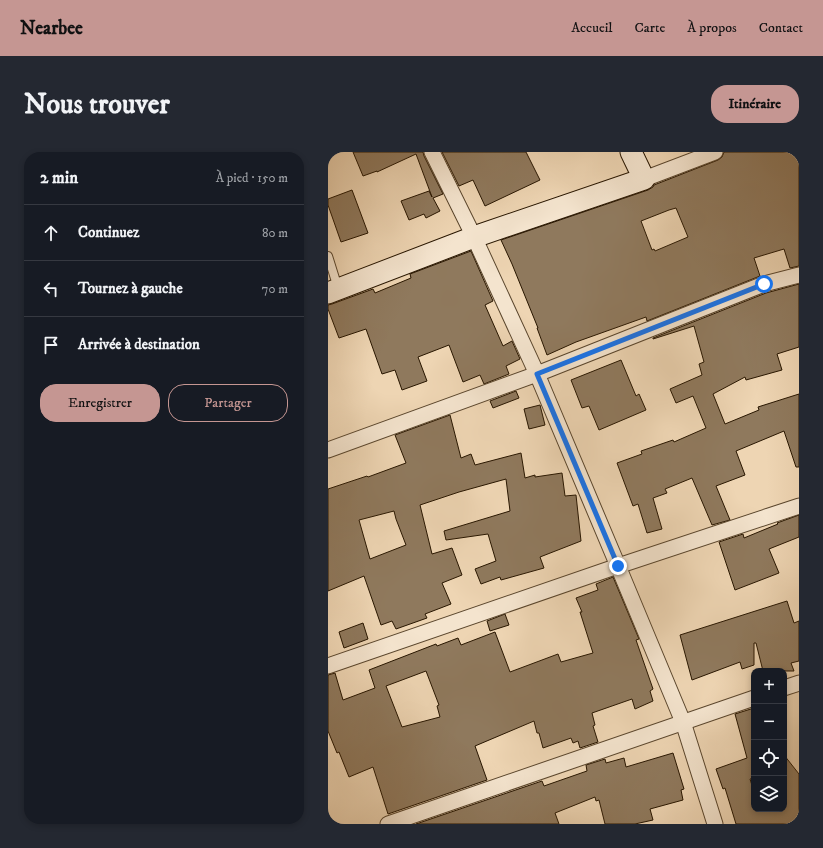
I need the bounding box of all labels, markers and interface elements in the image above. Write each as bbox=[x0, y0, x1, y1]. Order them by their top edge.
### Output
text: Nearbee bbox=[20, 17, 83, 40]
text: Accueil bbox=[571, 19, 613, 37]
text: Carte bbox=[635, 19, 665, 37]
text: À propos bbox=[687, 19, 737, 37]
text: Contact bbox=[759, 19, 803, 37]
button: Itinéraire bbox=[711, 85, 799, 123]
text: Nous trouver bbox=[24, 87, 170, 122]
text: 2 min bbox=[40, 167, 78, 189]
text: À pied · 150 m bbox=[216, 170, 288, 186]
icon: ahead bbox=[40, 222, 62, 244]
text: Continuez bbox=[78, 223, 139, 242]
text: 80 m bbox=[262, 225, 288, 241]
route start bbox=[755, 275, 773, 293]
icon: left bbox=[40, 278, 62, 300]
text: Tournez à gauche bbox=[78, 279, 183, 298]
text: 70 m bbox=[262, 281, 288, 297]
icon: arrive bbox=[40, 334, 62, 356]
text: Arrivée à destination bbox=[78, 335, 200, 354]
button: Enregistrer bbox=[40, 384, 160, 422]
button: Partager bbox=[168, 384, 288, 422]
route end bbox=[609, 557, 627, 575]
map controls bbox=[751, 668, 787, 812]
button: + bbox=[751, 668, 787, 704]
button: − bbox=[751, 704, 787, 740]
button: locate bbox=[751, 740, 787, 776]
button: layers bbox=[751, 776, 787, 812]

